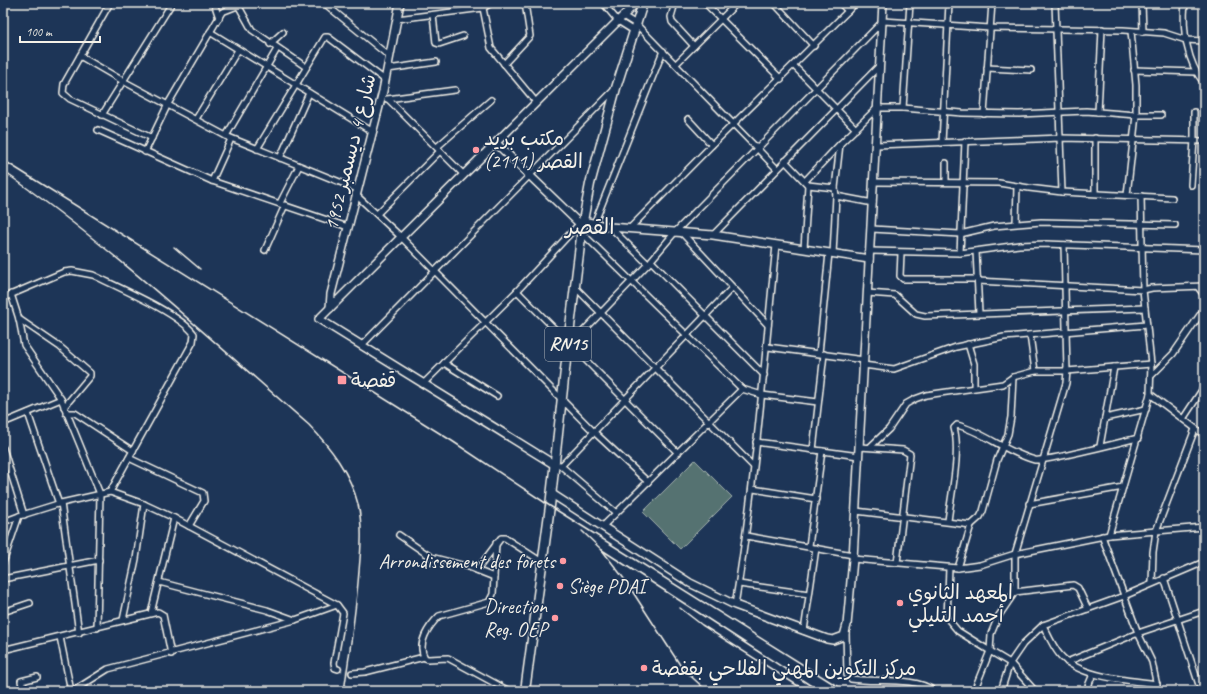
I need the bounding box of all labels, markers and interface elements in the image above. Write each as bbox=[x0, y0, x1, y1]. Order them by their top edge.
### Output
scale bar bbox=[20, 18, 100, 44]
text: 100 m bbox=[26, 24, 53, 40]
street label: شارع 4 ديسمبر 1952 bbox=[318, 71, 383, 233]
place label: مكتب بريد القصر (2111) bbox=[484, 126, 583, 174]
marker: مكتب بريد القصر (2111) bbox=[471, 145, 481, 155]
district label: القصر bbox=[563, 213, 615, 241]
road number: RN15 bbox=[545, 327, 591, 361]
place label: قفصة bbox=[351, 368, 396, 393]
marker: قفصة bbox=[336, 374, 348, 386]
place label: Arrondissement des forets bbox=[379, 549, 557, 574]
marker: Arrondissement des forets bbox=[558, 556, 568, 566]
place label: Siège PDAI bbox=[568, 574, 649, 599]
place label: المعهد الثانوي أحمد التليلي bbox=[908, 580, 1013, 633]
marker: Siège PDAI bbox=[555, 581, 565, 591]
place label: Direction Reg. OEP bbox=[484, 594, 550, 642]
marker: المعهد الثانوي أحمد التليلي bbox=[895, 598, 905, 608]
marker: Direction Reg. OEP bbox=[550, 613, 560, 623]
place label: مركز التكوين المهني الفلاحي بقفصة bbox=[652, 656, 916, 686]
marker: مركز التكوين المهني الفلاحي بقفصة bbox=[639, 663, 649, 673]

